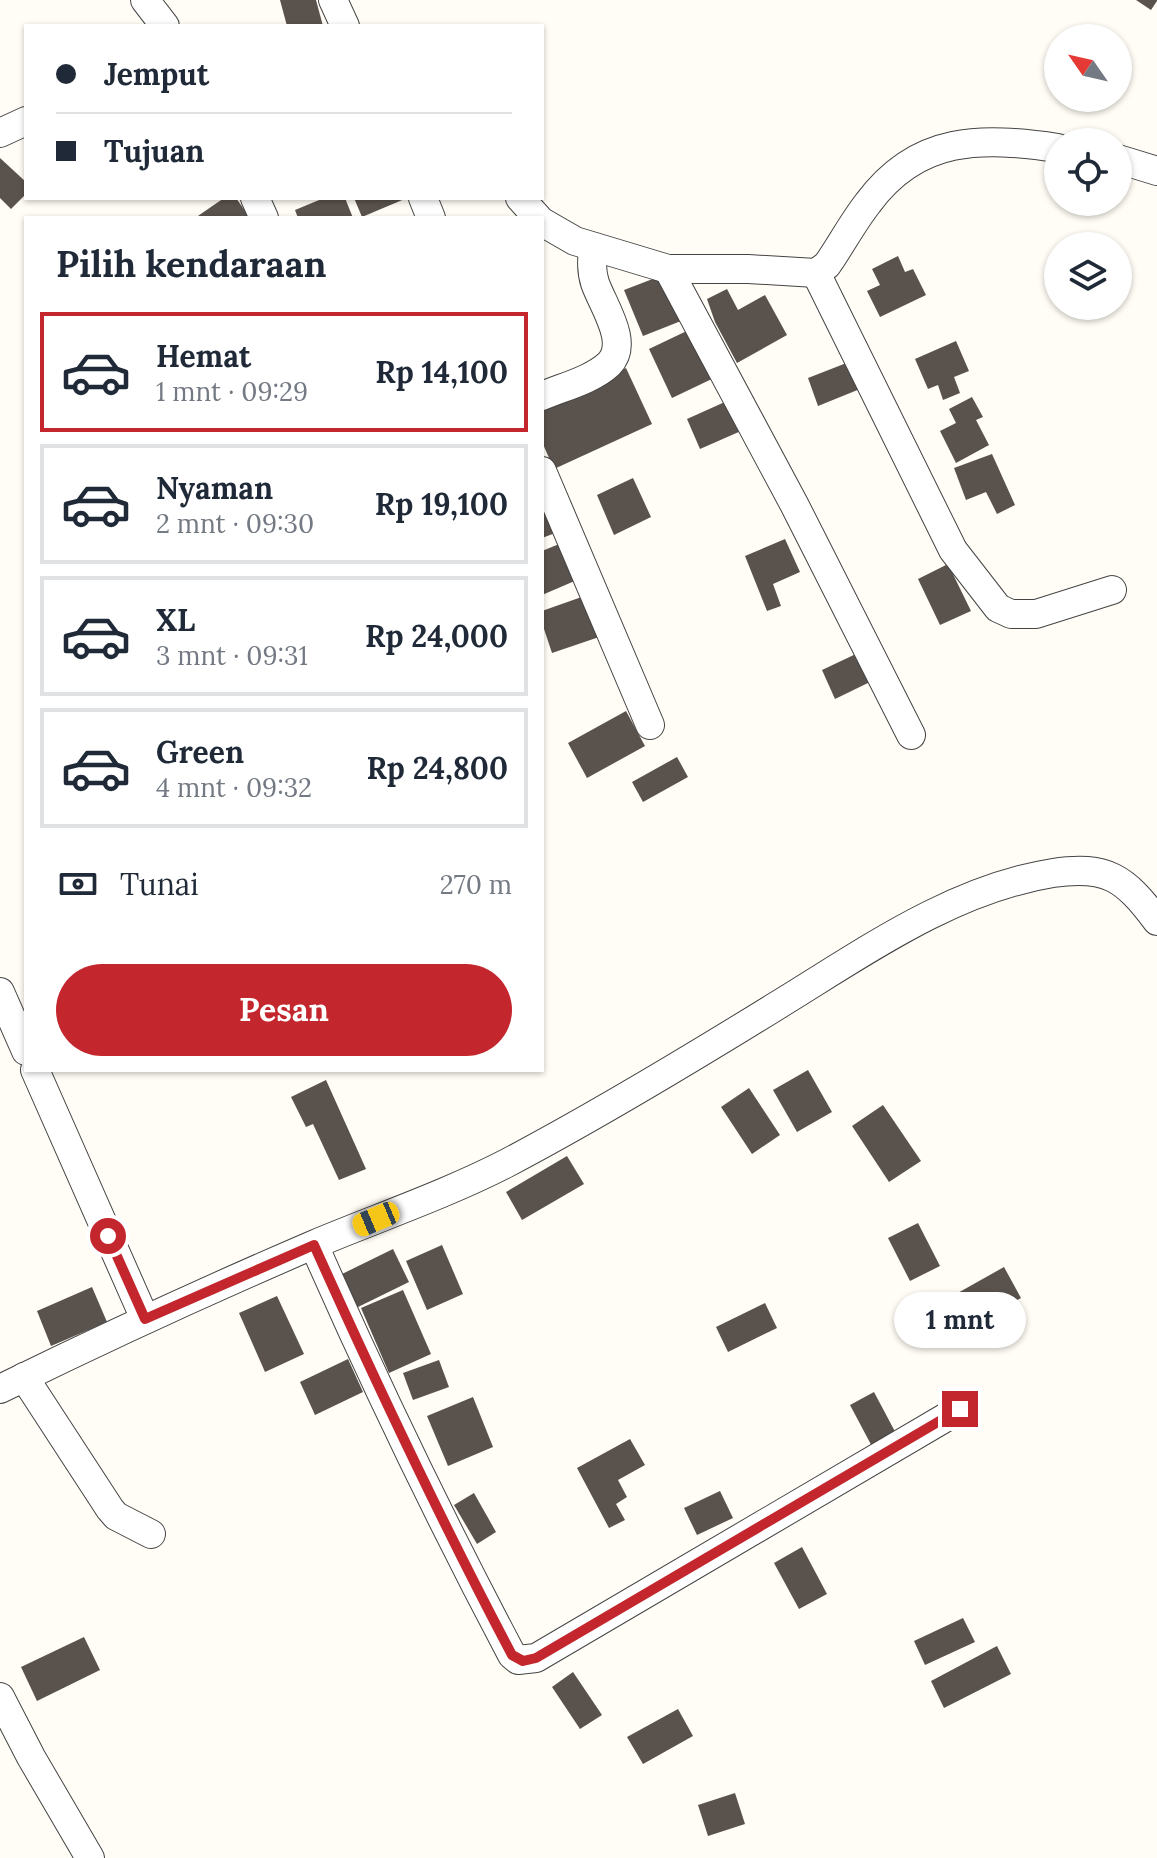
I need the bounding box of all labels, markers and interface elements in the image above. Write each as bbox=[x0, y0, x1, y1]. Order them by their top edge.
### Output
north arrow bbox=[1044, 24, 1132, 112]
map controls bbox=[1044, 24, 1132, 320]
text: Jemput bbox=[104, 55, 209, 93]
button: locate bbox=[1044, 128, 1132, 216]
text: Tujuan bbox=[104, 132, 205, 170]
button: layers bbox=[1044, 232, 1132, 320]
text: Pilih kendaraan bbox=[56, 241, 327, 287]
icon: car bbox=[60, 336, 132, 408]
text: Hemat bbox=[156, 337, 251, 375]
text: Rp 14,100 bbox=[375, 353, 508, 391]
text: 1 mnt · 09:29 bbox=[156, 375, 308, 408]
icon: car bbox=[60, 468, 132, 540]
text: Nyaman bbox=[156, 469, 273, 507]
text: Rp 19,100 bbox=[375, 485, 508, 523]
text: 2 mnt · 09:30 bbox=[156, 507, 314, 540]
icon: car bbox=[60, 600, 132, 672]
text: XL bbox=[156, 601, 195, 639]
text: Rp 24,000 bbox=[365, 617, 508, 655]
text: 3 mnt · 09:31 bbox=[156, 639, 308, 672]
icon: car bbox=[60, 732, 132, 804]
text: Green bbox=[156, 733, 244, 771]
text: Rp 24,800 bbox=[366, 749, 508, 787]
text: 4 mnt · 09:32 bbox=[156, 771, 312, 804]
icon: cash bbox=[56, 862, 100, 906]
text: Tunai bbox=[120, 865, 199, 903]
text: 270 m bbox=[440, 868, 512, 901]
button: Pesan bbox=[56, 964, 512, 1056]
car bbox=[349, 1199, 403, 1239]
route start bbox=[90, 1218, 126, 1254]
callout: 1 mnt bbox=[894, 1293, 1026, 1349]
text: 1 mnt bbox=[926, 1303, 994, 1336]
route end bbox=[942, 1391, 978, 1427]

